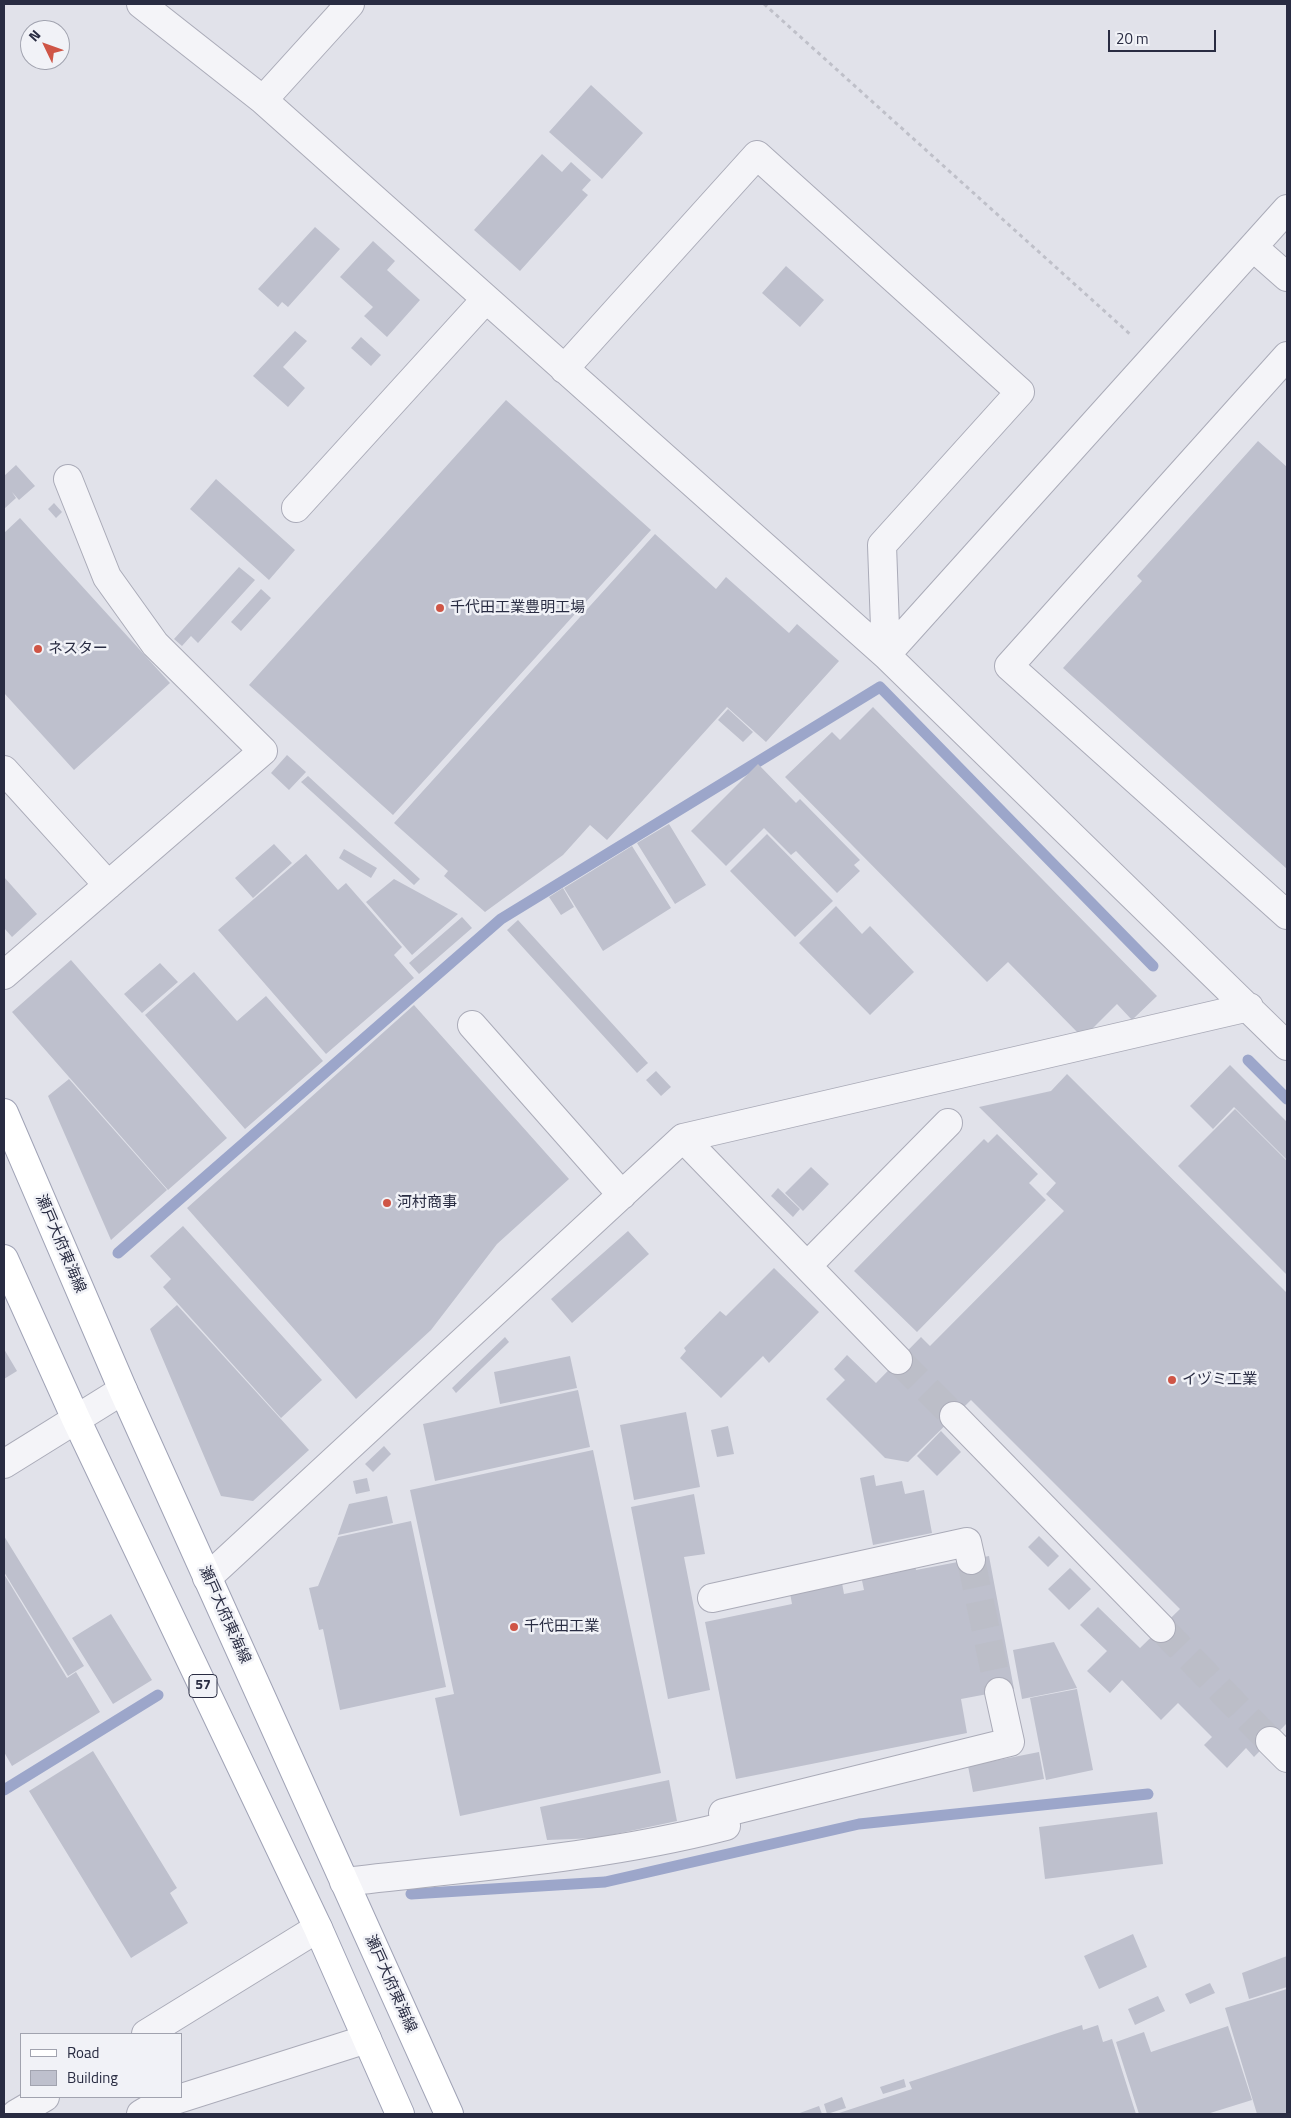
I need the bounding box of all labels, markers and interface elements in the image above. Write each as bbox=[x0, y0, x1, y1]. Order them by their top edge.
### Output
north arrow bbox=[20, 20, 70, 70]
scale bar bbox=[1111, 20, 1218, 52]
text: N bbox=[23, 25, 45, 46]
text: 20 m bbox=[1116, 27, 1149, 50]
place label: 千代田工業豊明工場 bbox=[450, 599, 585, 617]
marker: 千代田工業豊明工場 bbox=[434, 602, 446, 614]
place label: ネスター bbox=[48, 640, 108, 658]
marker: ネスター bbox=[32, 643, 44, 655]
street label: 瀬戸大府東海線 bbox=[31, 1192, 89, 1296]
place label: 河村商事 bbox=[397, 1194, 457, 1212]
marker: 河村商事 bbox=[381, 1197, 393, 1209]
place label: イヅミ工業 bbox=[1182, 1371, 1257, 1389]
marker: イヅミ工業 bbox=[1166, 1374, 1178, 1386]
street label: 瀬戸大府東海線 bbox=[194, 1563, 254, 1667]
place label: 千代田工業 bbox=[524, 1618, 599, 1636]
marker: 千代田工業 bbox=[508, 1621, 520, 1633]
road number: 57 bbox=[189, 1674, 217, 1698]
street label: 瀬戸大府東海線 bbox=[360, 1932, 420, 2036]
legend bbox=[20, 2033, 182, 2098]
text: Road bbox=[67, 2041, 99, 2064]
text: Building bbox=[67, 2066, 118, 2089]

